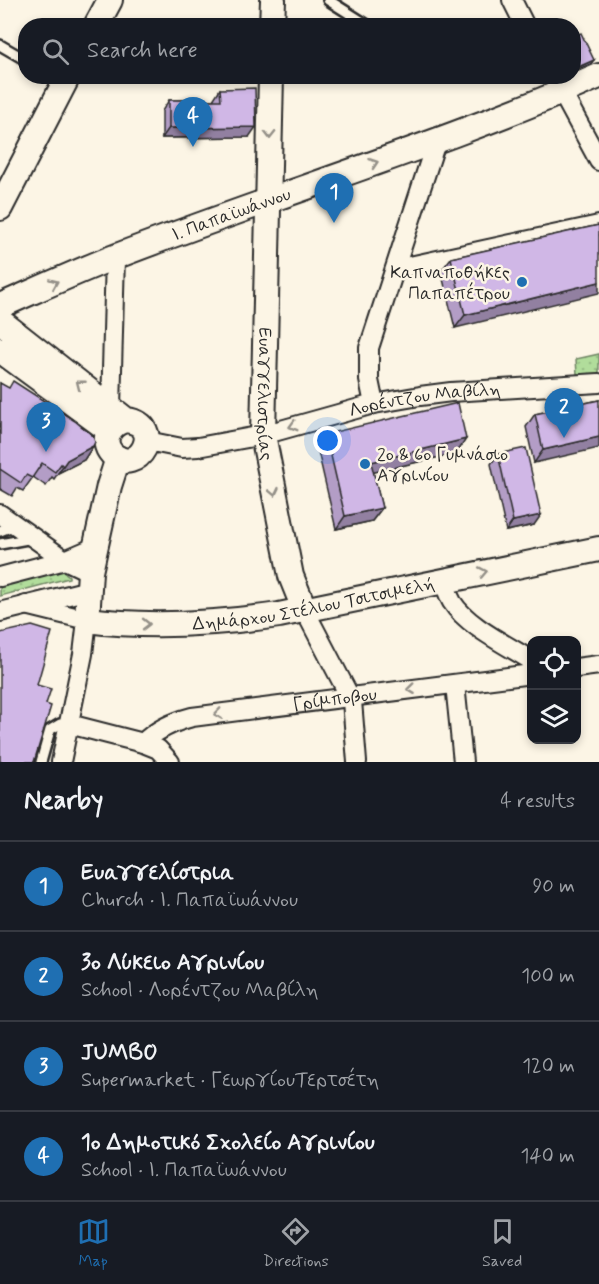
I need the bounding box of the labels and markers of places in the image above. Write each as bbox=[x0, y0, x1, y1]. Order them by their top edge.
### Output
pin: 4 bbox=[174, 98, 212, 147]
pin: 1 bbox=[314, 174, 354, 223]
place label: Καπναποθήκες Παπαπέτρου bbox=[390, 261, 510, 306]
marker: Καπναποθήκες Παπαπέτρου bbox=[515, 275, 529, 289]
pin: 2 bbox=[544, 388, 584, 438]
pin: 3 bbox=[26, 402, 66, 452]
place label: 2ο & 6ο Γυμνάσιο Αγρινίου bbox=[377, 443, 508, 488]
marker: 2ο & 6ο Γυμνάσιο Αγρινίου bbox=[358, 457, 372, 471]

